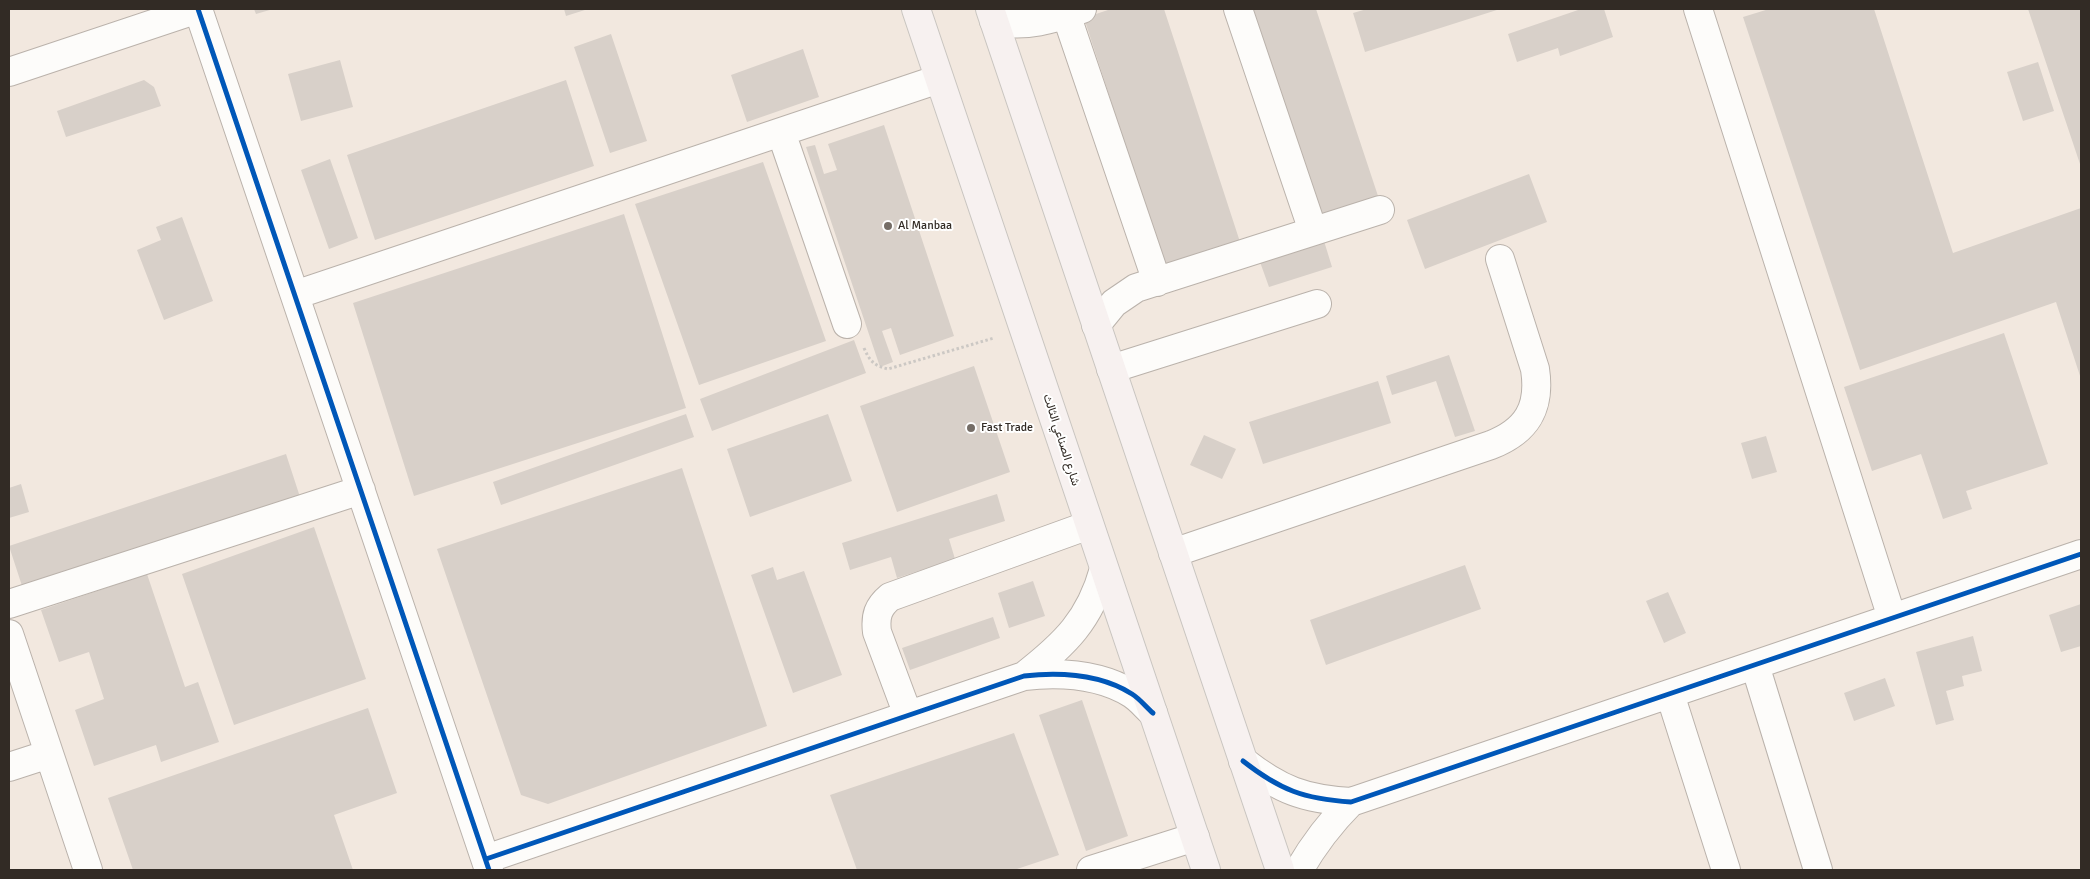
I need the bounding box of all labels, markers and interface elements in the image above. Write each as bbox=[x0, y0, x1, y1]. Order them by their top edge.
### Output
place label: Al Manbaa bbox=[898, 219, 952, 233]
marker: Al Manbaa bbox=[882, 220, 894, 232]
street label: شارع الصناعي الثالث bbox=[1039, 392, 1083, 488]
place label: Fast Trade bbox=[981, 421, 1033, 435]
marker: Fast Trade bbox=[965, 422, 977, 434]

